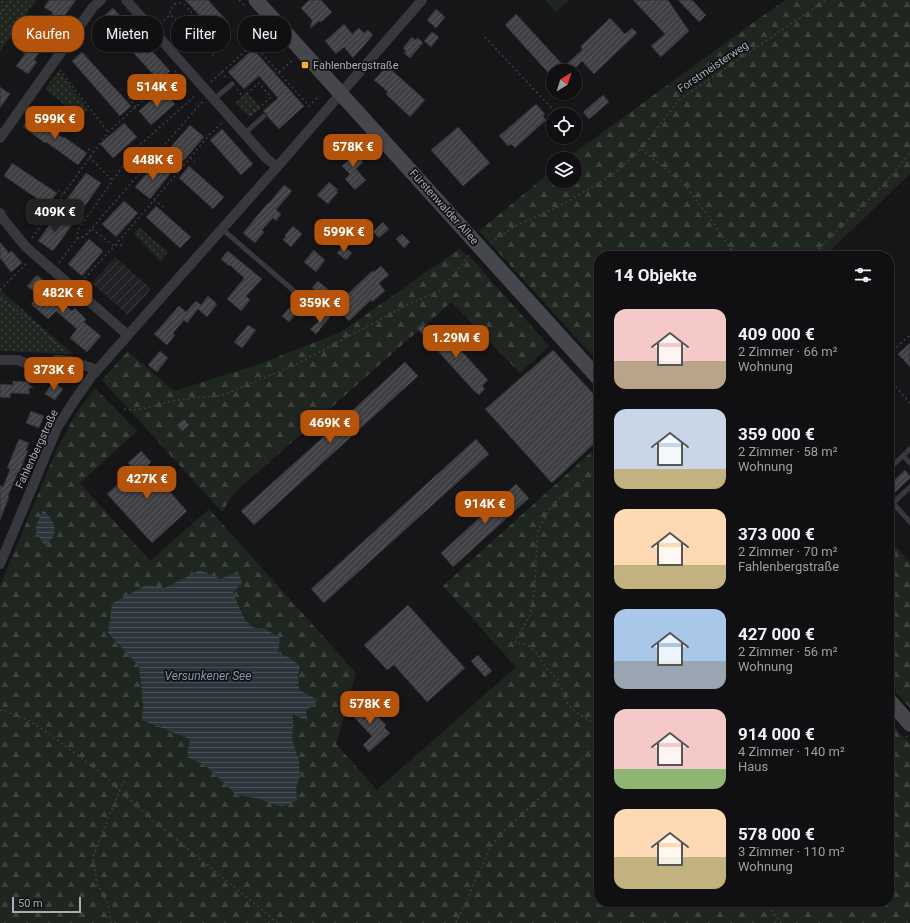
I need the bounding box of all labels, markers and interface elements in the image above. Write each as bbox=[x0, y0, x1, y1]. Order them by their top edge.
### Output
chip: Kaufen bbox=[12, 16, 84, 52]
chip: Mieten bbox=[92, 16, 163, 52]
chip: Filter bbox=[171, 16, 230, 52]
chip: Neu bbox=[238, 16, 291, 52]
street label: Forstmeisterweg bbox=[675, 39, 751, 95]
place label: Fahlenbergstraße bbox=[313, 59, 399, 72]
marker: Fahlenbergstraße bbox=[300, 60, 310, 70]
north arrow bbox=[546, 64, 582, 100]
map controls bbox=[546, 64, 582, 188]
pin: 514K € bbox=[124, 74, 190, 108]
text: 514K € bbox=[136, 79, 178, 94]
pin: 599K € bbox=[22, 106, 88, 140]
button: locate bbox=[546, 108, 582, 144]
text: 599K € bbox=[34, 111, 76, 126]
pin: 578K € bbox=[320, 134, 386, 168]
text: 578K € bbox=[332, 139, 374, 154]
pin: 448K € bbox=[120, 147, 186, 181]
text: 448K € bbox=[132, 152, 174, 167]
button: layers bbox=[546, 152, 582, 188]
street label: Fürstenwalder Allee bbox=[407, 167, 481, 247]
pin: 409K € bbox=[22, 199, 88, 233]
text: 409K € bbox=[34, 204, 76, 219]
pin: 599K € bbox=[311, 219, 377, 253]
text: 599K € bbox=[323, 224, 365, 239]
icon: filters bbox=[852, 264, 874, 286]
text: 14 Objekte bbox=[614, 265, 697, 285]
pin: 482K € bbox=[30, 280, 96, 314]
text: 482K € bbox=[42, 285, 84, 300]
pin: 359K € bbox=[287, 290, 353, 324]
text: 359K € bbox=[299, 295, 341, 310]
text: 409 000 € bbox=[738, 324, 815, 344]
pin: 1.29M € bbox=[419, 325, 493, 359]
icon: home bbox=[646, 325, 694, 373]
text: 1.29M € bbox=[432, 330, 480, 345]
text: 2 Zimmer · 66 m² bbox=[738, 344, 837, 359]
pin: 373K € bbox=[21, 357, 87, 391]
text: Wohnung bbox=[738, 359, 793, 374]
text: 373K € bbox=[33, 362, 75, 377]
street label: Fahlenbergstraße bbox=[13, 407, 61, 490]
pin: 469K € bbox=[297, 410, 363, 444]
text: 469K € bbox=[309, 415, 351, 430]
text: 359 000 € bbox=[738, 424, 815, 444]
icon: home bbox=[646, 425, 694, 473]
text: 2 Zimmer · 58 m² bbox=[738, 444, 837, 459]
text: Wohnung bbox=[738, 459, 793, 474]
pin: 427K € bbox=[114, 466, 180, 500]
text: 427K € bbox=[126, 471, 168, 486]
pin: 914K € bbox=[452, 491, 518, 525]
text: 914K € bbox=[464, 496, 506, 511]
text: 373 000 € bbox=[738, 524, 815, 544]
icon: home bbox=[646, 525, 694, 573]
text: 2 Zimmer · 70 m² bbox=[738, 544, 837, 559]
text: Fahlenbergstraße bbox=[738, 559, 839, 574]
text: 427 000 € bbox=[738, 624, 815, 644]
icon: home bbox=[646, 625, 694, 673]
text: 2 Zimmer · 56 m² bbox=[738, 644, 837, 659]
text: Wohnung bbox=[738, 659, 793, 674]
water label: Versunkener See bbox=[165, 669, 251, 683]
pin: 578K € bbox=[337, 691, 403, 725]
text: 578K € bbox=[349, 696, 391, 711]
text: 914 000 € bbox=[738, 724, 815, 744]
icon: home bbox=[646, 725, 694, 773]
text: 4 Zimmer · 140 m² bbox=[738, 744, 845, 759]
text: Haus bbox=[738, 759, 768, 774]
text: 578 000 € bbox=[738, 824, 815, 844]
icon: home bbox=[646, 825, 694, 873]
text: 3 Zimmer · 110 m² bbox=[738, 844, 845, 859]
text: Wohnung bbox=[738, 859, 793, 874]
scale bar bbox=[12, 895, 81, 914]
text: 50 m bbox=[18, 897, 43, 910]

